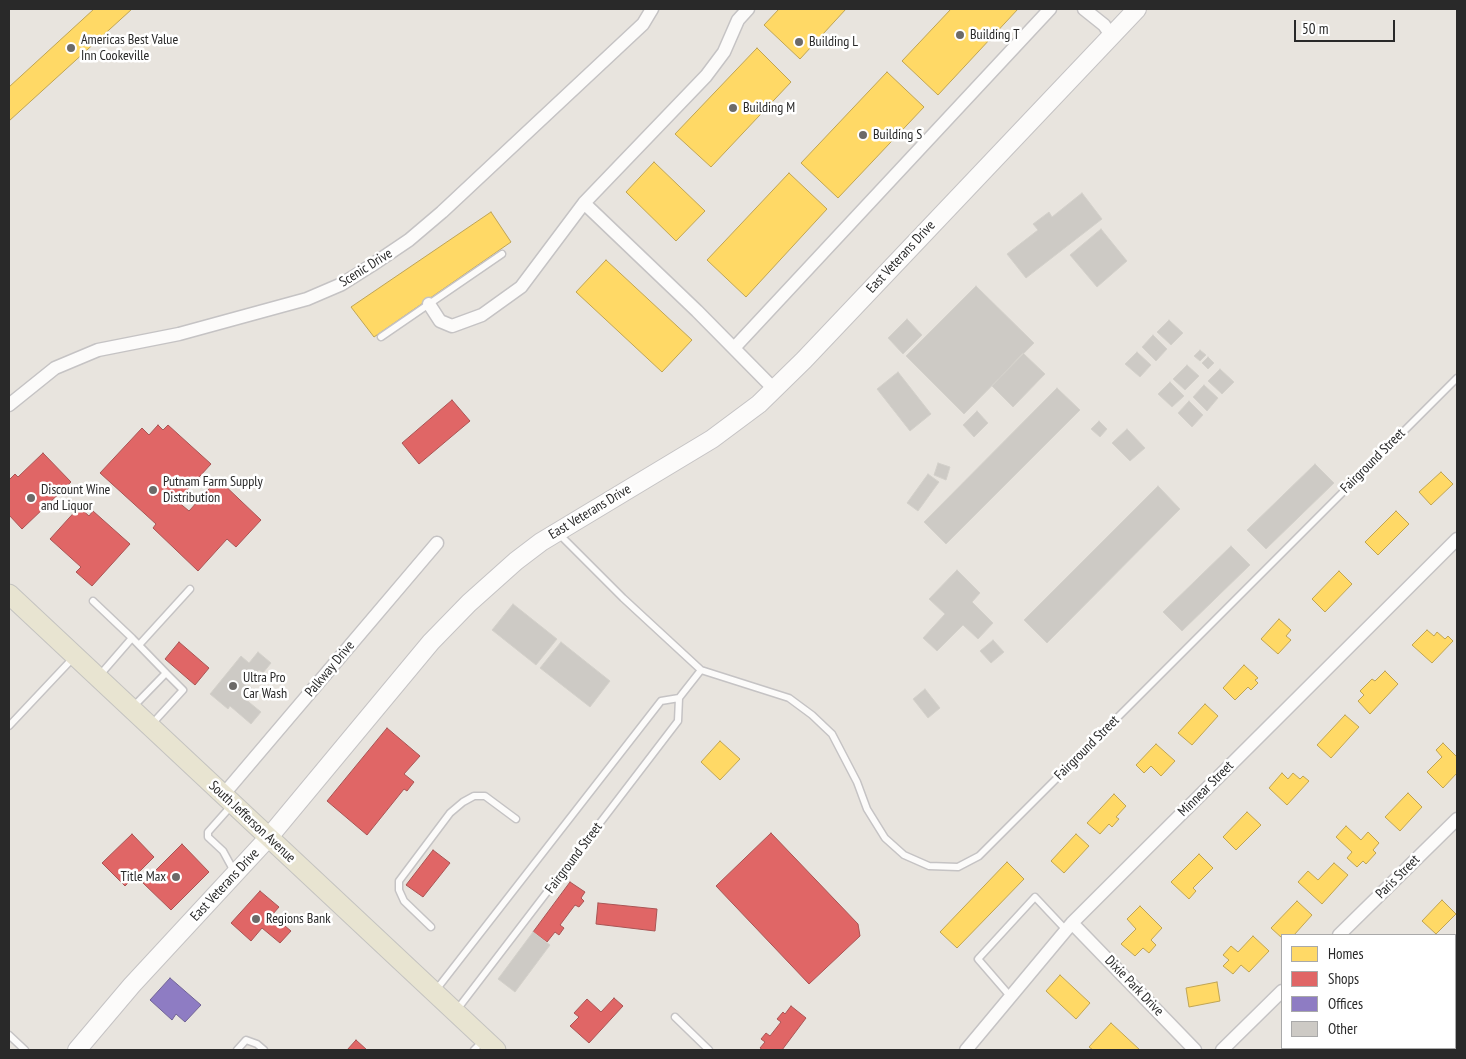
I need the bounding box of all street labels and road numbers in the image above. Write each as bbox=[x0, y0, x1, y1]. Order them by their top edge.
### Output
street label: East Veterans Drive bbox=[863, 217, 939, 297]
street label: Scenic Drive bbox=[336, 245, 396, 291]
street label: Fairground Street bbox=[1337, 425, 1409, 497]
street label: East Veterans Drive bbox=[546, 481, 634, 543]
street label: Palkway Drive bbox=[302, 638, 358, 700]
street label: Fairground Street bbox=[1051, 712, 1123, 784]
street label: Minnear Street bbox=[1175, 758, 1237, 820]
street label: South Jefferson Avenue bbox=[205, 778, 299, 866]
street label: Fairground Street bbox=[542, 819, 606, 897]
street label: East Veterans Drive bbox=[187, 845, 263, 925]
street label: Paris Street bbox=[1373, 852, 1423, 902]
street label: Dixie Park Drive bbox=[1101, 952, 1167, 1020]

